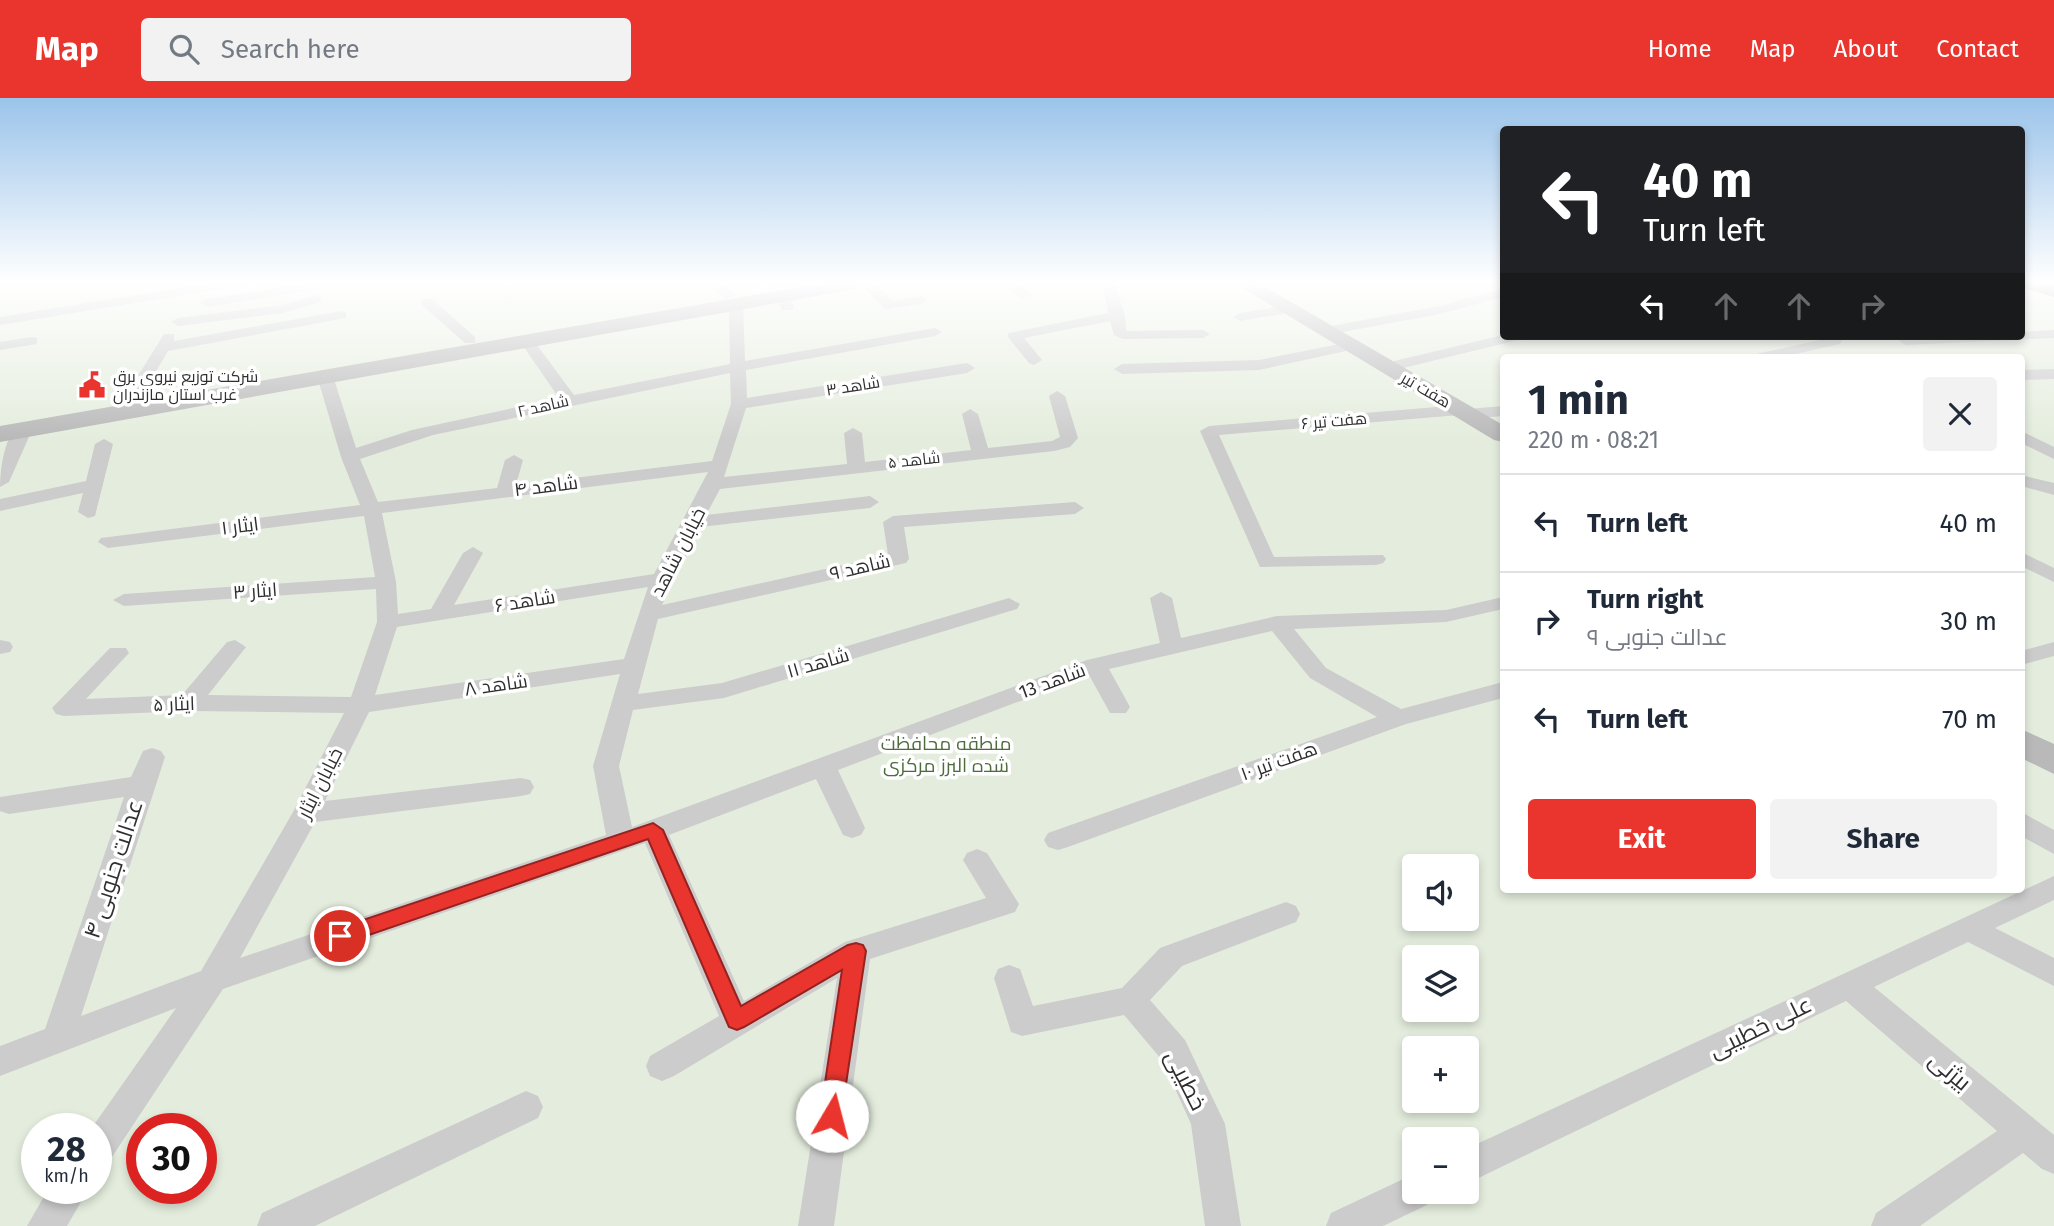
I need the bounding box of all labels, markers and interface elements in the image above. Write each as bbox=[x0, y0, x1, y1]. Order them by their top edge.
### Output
search box bbox=[141, 18, 631, 81]
text: Map bbox=[35, 29, 99, 69]
icon: search bbox=[165, 30, 203, 68]
text: Search here bbox=[221, 34, 360, 65]
text: Home bbox=[1648, 35, 1712, 63]
text: Map bbox=[1750, 35, 1796, 63]
text: About bbox=[1834, 35, 1898, 63]
text: Contact bbox=[1936, 35, 2019, 63]
text: 40 m bbox=[1643, 151, 1752, 210]
icon: left bbox=[1528, 154, 1619, 245]
text: Turn left bbox=[1643, 211, 1765, 249]
icon: left bbox=[1634, 287, 1672, 325]
icon: ahead bbox=[1707, 287, 1745, 325]
icon: ahead bbox=[1780, 287, 1818, 325]
icon: right bbox=[1853, 287, 1891, 325]
place label: شرکت توزیع نیروی برق غرب استان مازندران bbox=[113, 367, 258, 405]
street label: هفت تیر bbox=[1397, 368, 1454, 412]
public building icon: شرکت توزیع نیروی برق غرب استان مازندران bbox=[77, 370, 107, 400]
street label: شاهد ۳ bbox=[825, 372, 881, 400]
text: 1 min bbox=[1528, 375, 1629, 425]
button: close bbox=[1923, 377, 1997, 451]
street label: شاهد ۲ bbox=[516, 391, 570, 421]
street label: هفت تیر ۶ bbox=[1300, 409, 1368, 433]
text: 220 m · 08:21 bbox=[1528, 426, 1659, 454]
street label: شاهد ۵ bbox=[887, 448, 941, 472]
street label: شاهد ۴ bbox=[513, 471, 579, 501]
street label: خیابان شاهد bbox=[646, 504, 710, 600]
icon: left bbox=[1528, 504, 1566, 542]
text: Turn left bbox=[1587, 508, 1688, 539]
text: 40 m bbox=[1939, 508, 1997, 539]
street label: ایثار ۱ bbox=[220, 512, 260, 540]
street label: شاهد ۹ bbox=[827, 549, 893, 585]
street label: ایثار ۳ bbox=[232, 578, 278, 604]
text: Turn right bbox=[1587, 584, 1704, 615]
street label: شاهد ۶ bbox=[493, 585, 557, 617]
icon: right bbox=[1528, 602, 1566, 640]
text: 30 m bbox=[1940, 606, 1997, 637]
text: عدالت جنوبی ۹ bbox=[1587, 623, 1728, 651]
street label: شاهد ۱۱ bbox=[784, 643, 852, 683]
street label: شاهد 13 bbox=[1015, 658, 1089, 704]
street label: شاهد ۸ bbox=[463, 669, 529, 701]
street label: ایثار ۵ bbox=[153, 692, 195, 716]
icon: left bbox=[1528, 700, 1566, 738]
text: Turn left bbox=[1587, 704, 1688, 735]
text: 70 m bbox=[1942, 704, 1997, 735]
park label: منطقه محافظت شده البرز مرکزی bbox=[881, 732, 1011, 777]
street label: هفت تیر ۱۰ bbox=[1238, 737, 1320, 785]
street label: خیابان ایثار bbox=[292, 744, 348, 823]
street label: عدالت جنوبی ۴ bbox=[77, 796, 149, 942]
button: Exit bbox=[1528, 799, 1756, 879]
button: Share bbox=[1770, 799, 1997, 879]
map controls bbox=[1402, 854, 1479, 1204]
button: sound bbox=[1402, 854, 1479, 931]
pin bbox=[310, 906, 370, 966]
icon: arrive bbox=[321, 917, 359, 955]
button: layers bbox=[1402, 945, 1479, 1022]
street label: علی خطیبی bbox=[1704, 990, 1816, 1064]
button: + bbox=[1402, 1036, 1479, 1113]
street label: خطیبی bbox=[1159, 1045, 1213, 1115]
street label: بیژنی bbox=[1923, 1045, 1977, 1097]
position arrow bbox=[795, 1079, 869, 1153]
speed limit sign: 30 bbox=[126, 1113, 217, 1204]
button: − bbox=[1402, 1127, 1479, 1204]
text: 28 bbox=[47, 1128, 86, 1170]
text: km/h bbox=[44, 1165, 89, 1187]

